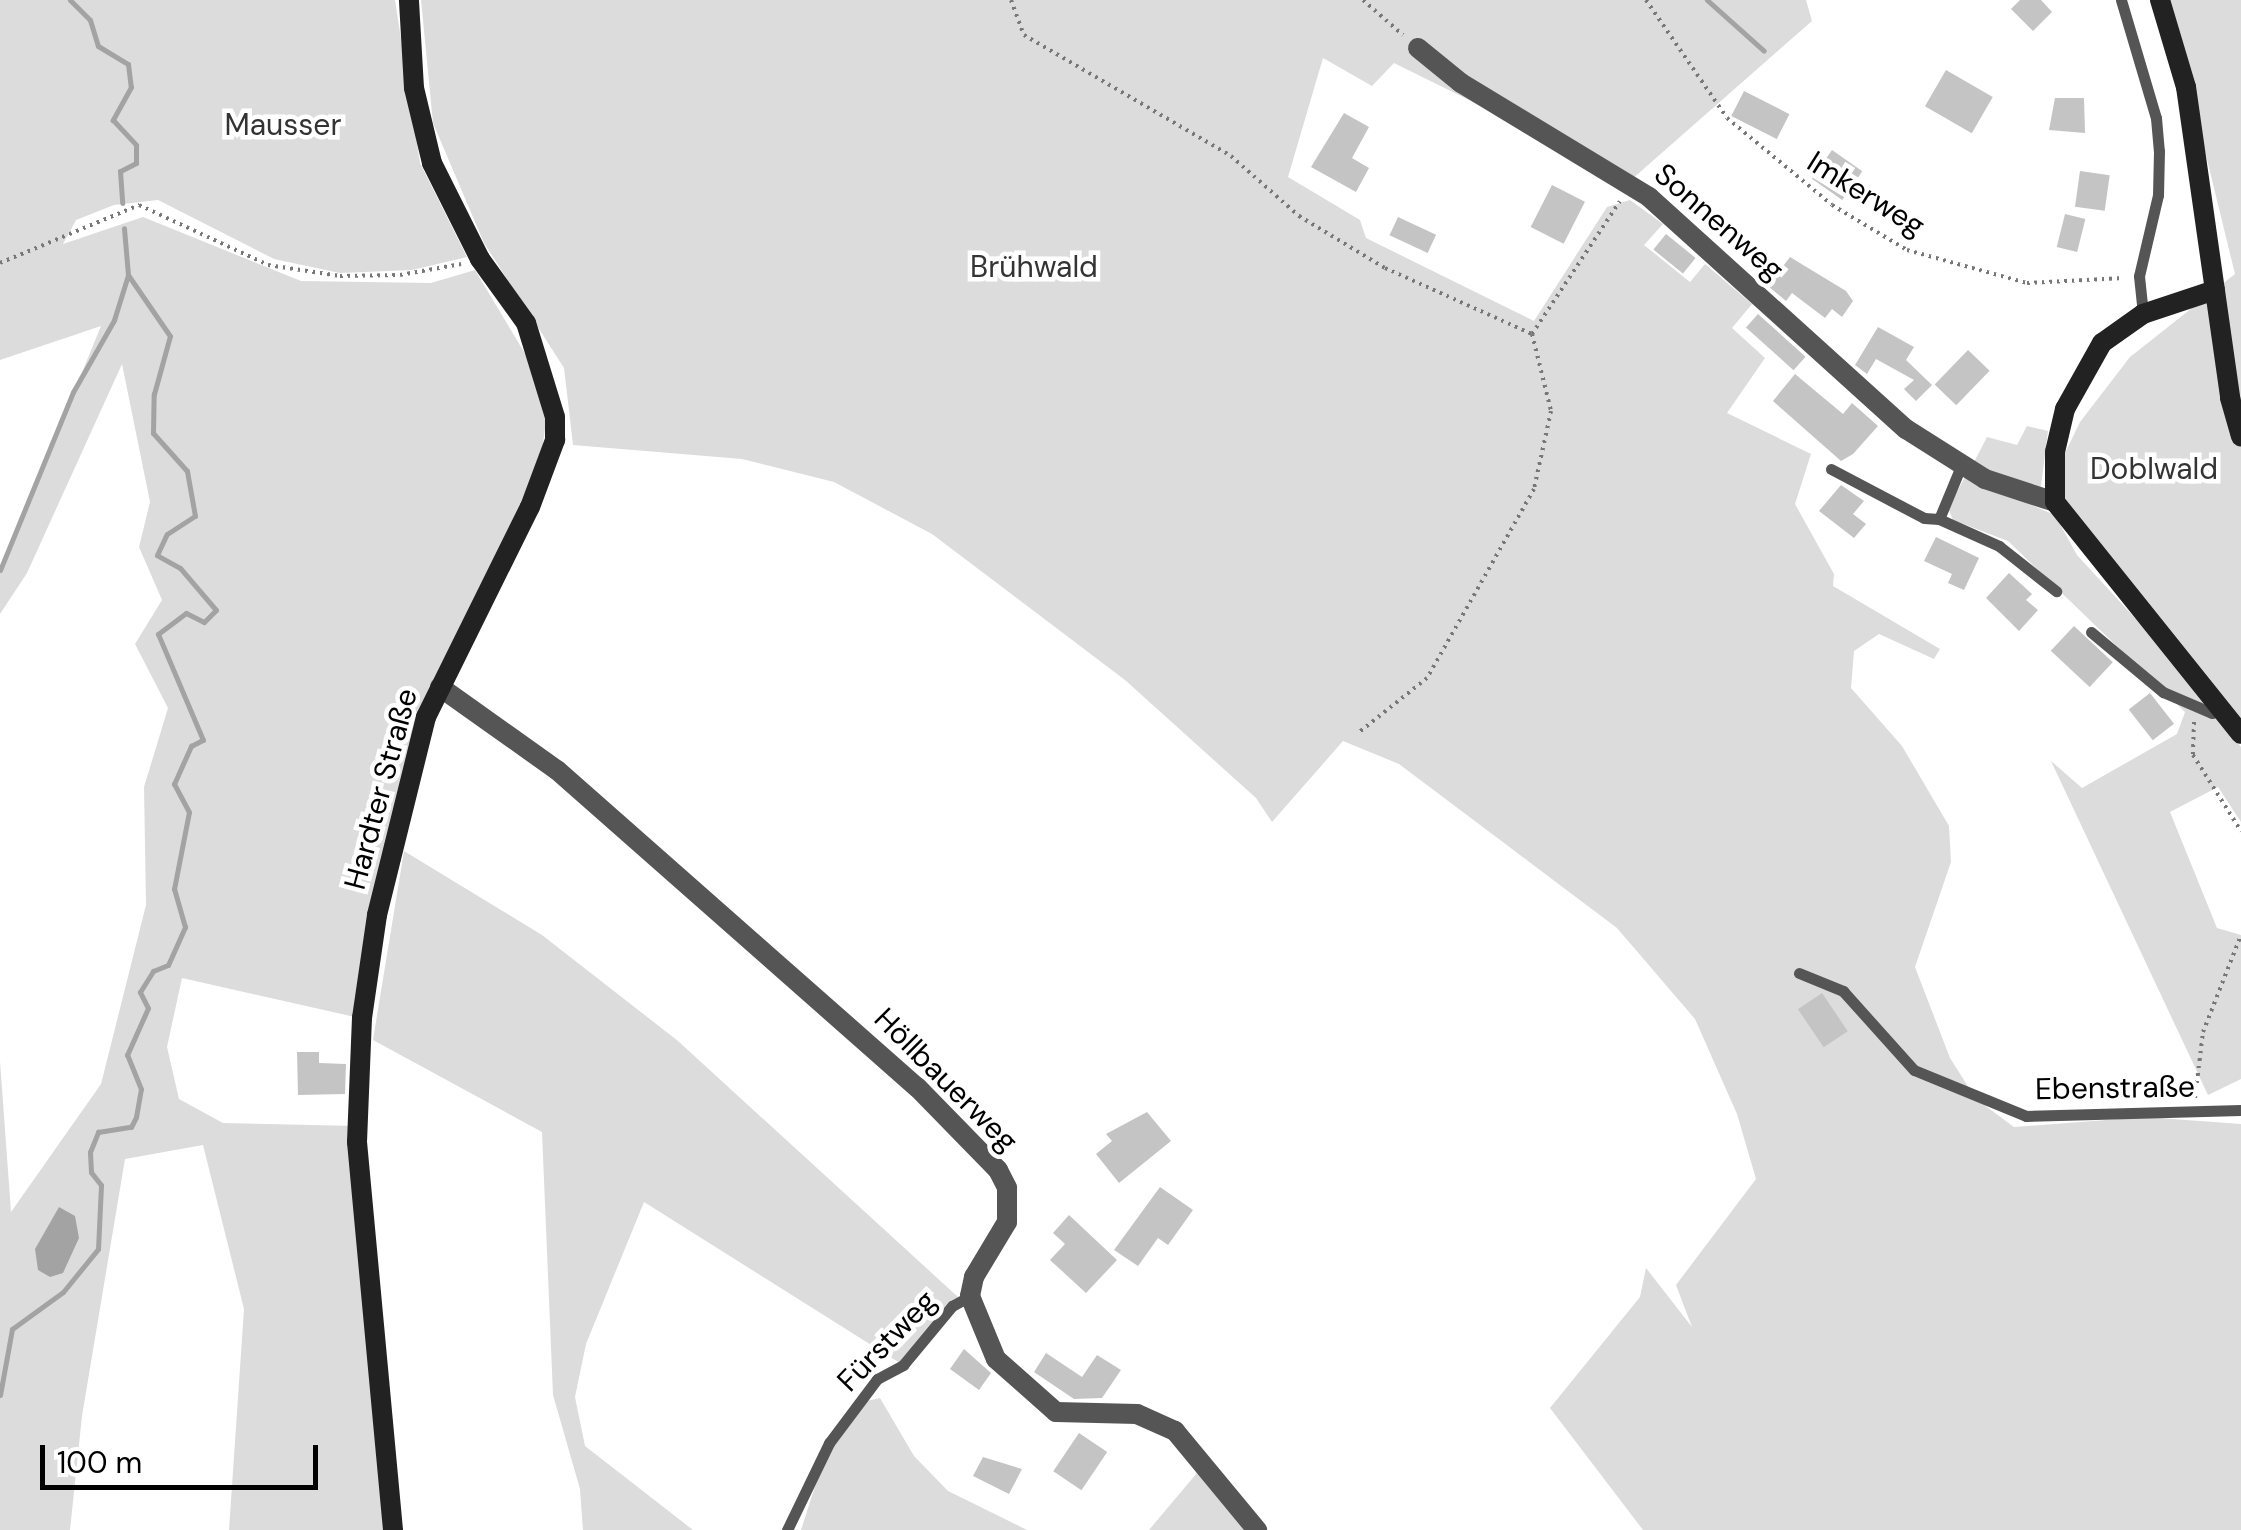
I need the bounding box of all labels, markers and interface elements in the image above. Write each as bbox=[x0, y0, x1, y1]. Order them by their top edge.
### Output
park label: Mausser bbox=[225, 107, 341, 143]
street label: Imkerweg bbox=[1801, 144, 1931, 244]
street label: Sonnenweg bbox=[1647, 156, 1791, 288]
park label: Brühwald bbox=[970, 249, 1098, 285]
park label: Doblwald bbox=[2090, 451, 2218, 487]
street label: Hardter Straße bbox=[337, 685, 425, 893]
street label: Höllbauerweg bbox=[867, 1001, 1025, 1159]
street label: Ebenstraße bbox=[2035, 1069, 2195, 1107]
street label: Fürstweg bbox=[830, 1283, 944, 1399]
scale bar bbox=[45, 1425, 322, 1487]
text: 100 m bbox=[57, 1443, 142, 1482]

